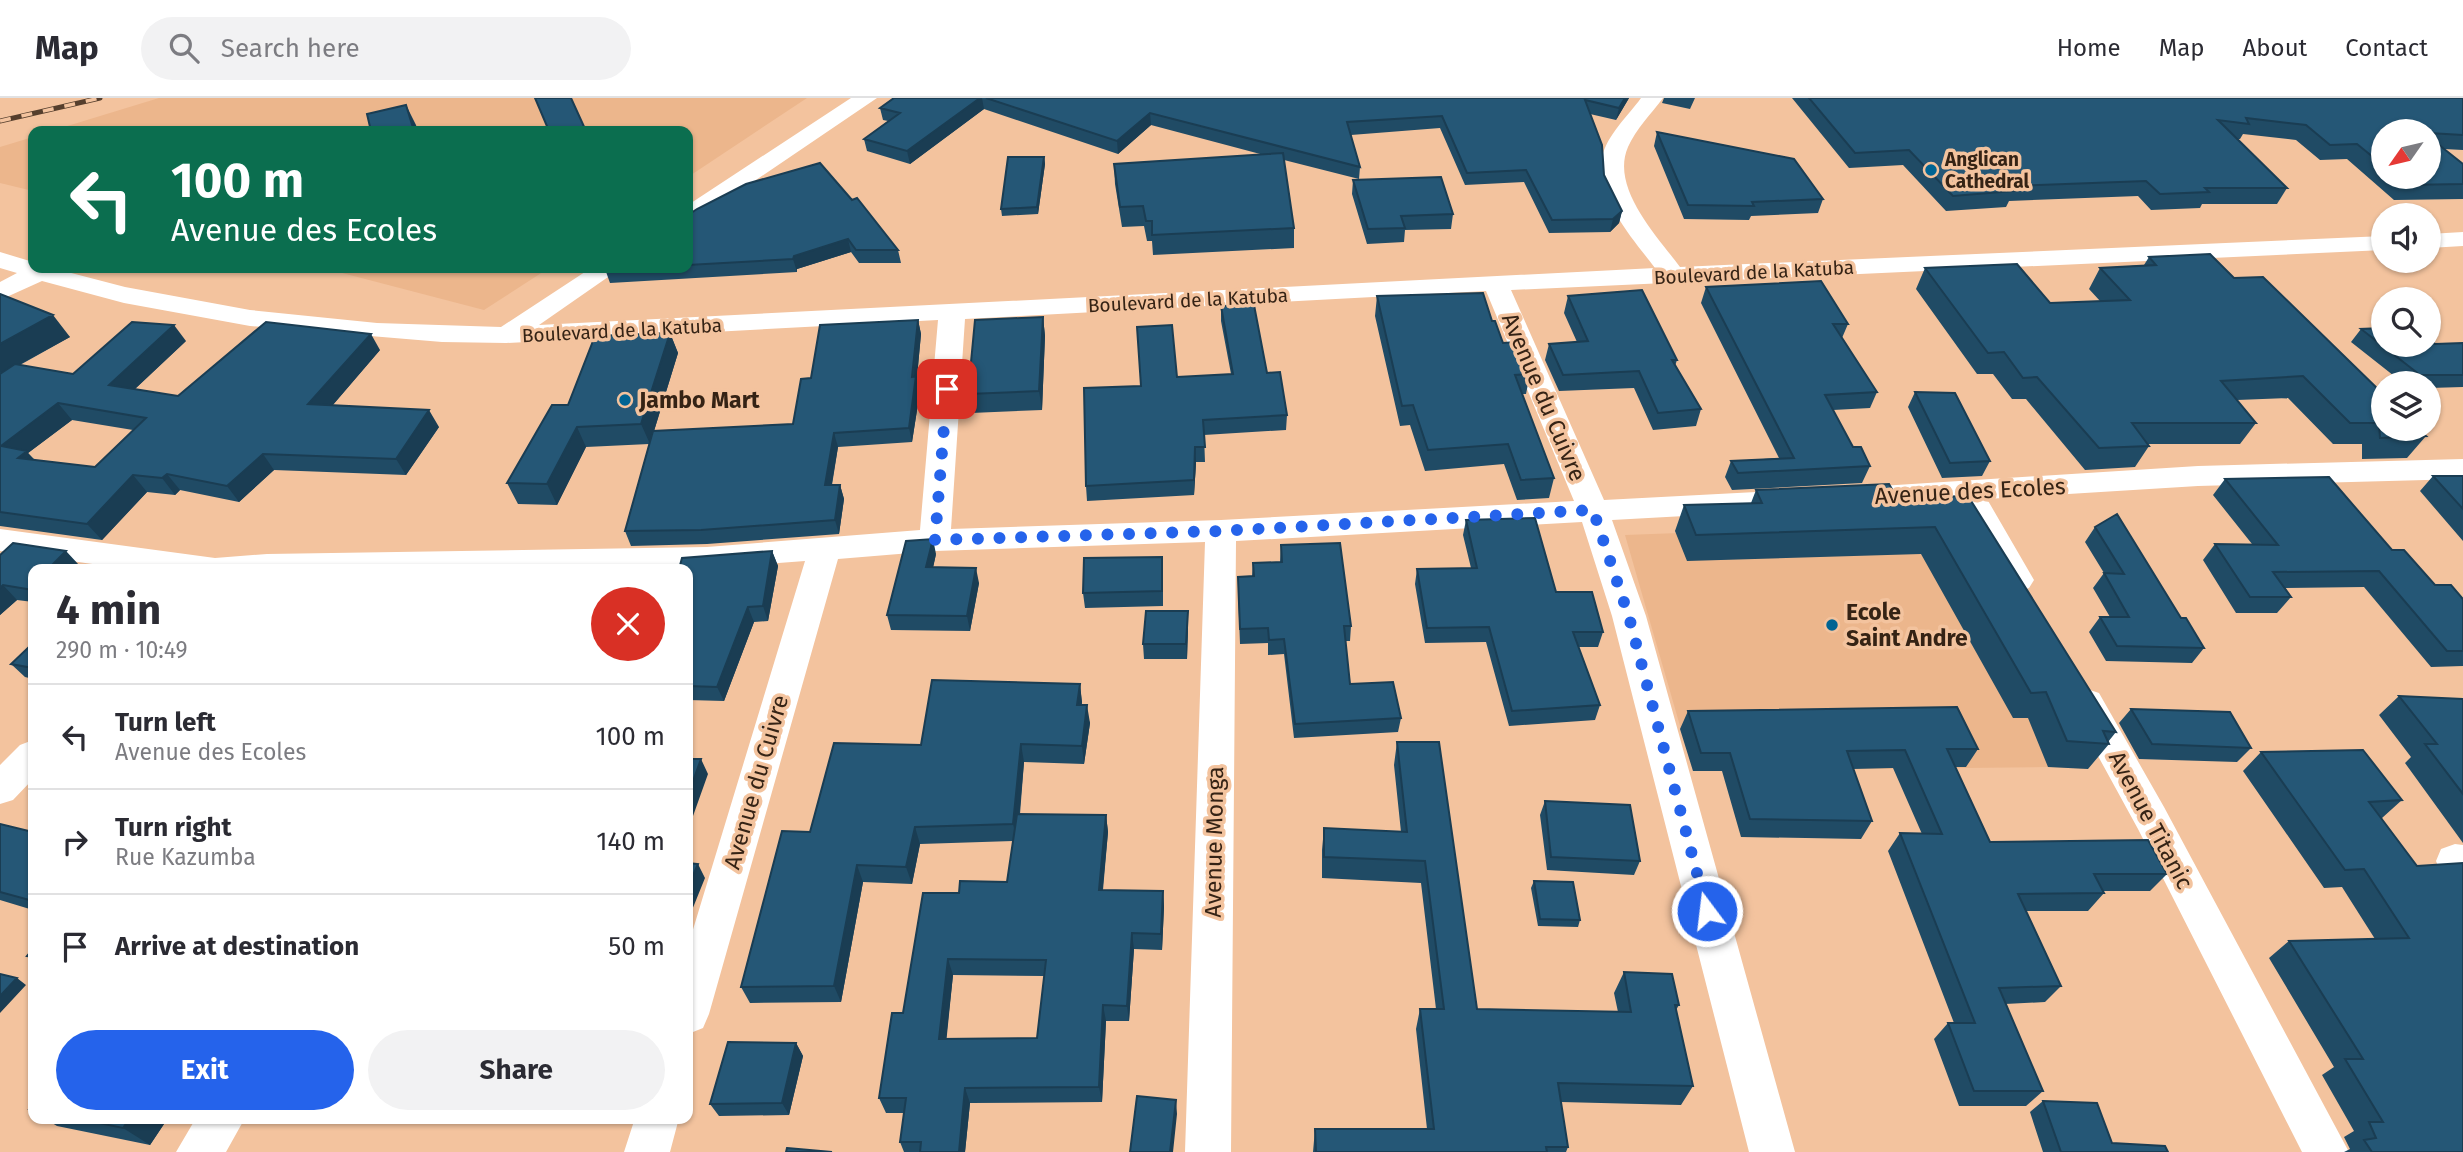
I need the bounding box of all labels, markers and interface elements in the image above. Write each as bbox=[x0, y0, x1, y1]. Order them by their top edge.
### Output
search box bbox=[141, 17, 631, 80]
text: Map bbox=[35, 28, 99, 68]
icon: search bbox=[165, 29, 203, 67]
text: Search here bbox=[221, 33, 360, 64]
text: Home bbox=[2057, 34, 2121, 62]
text: Map bbox=[2159, 34, 2205, 62]
text: About bbox=[2243, 34, 2307, 62]
text: Contact bbox=[2345, 34, 2428, 62]
north arrow bbox=[2371, 119, 2441, 189]
map controls bbox=[2371, 119, 2441, 441]
place label: Anglican Cathedral bbox=[1944, 148, 2030, 193]
text: 100 m bbox=[171, 151, 304, 210]
icon: left bbox=[56, 154, 147, 245]
marker: Anglican Cathedral bbox=[1923, 162, 1939, 178]
button: sound bbox=[2371, 203, 2441, 273]
text: Avenue des Ecoles bbox=[171, 211, 437, 249]
street label: Boulevard de la Katuba bbox=[1653, 256, 1855, 289]
street label: Boulevard de la Katuba bbox=[1087, 284, 1289, 317]
button: search bbox=[2371, 287, 2441, 357]
street label: Avenue du Cuivre bbox=[1496, 309, 1592, 485]
street label: Boulevard de la Katuba bbox=[521, 314, 723, 347]
pin bbox=[917, 359, 977, 419]
icon: arrive bbox=[928, 370, 966, 408]
button: layers bbox=[2371, 371, 2441, 441]
place label: Jambo Mart bbox=[638, 386, 761, 414]
marker: Jambo Mart bbox=[617, 392, 633, 408]
street label: Avenue des Ecoles bbox=[1874, 472, 2066, 510]
text: 4 min bbox=[56, 585, 161, 635]
button: close bbox=[591, 587, 665, 661]
place label: Ecole Saint Andre bbox=[1846, 598, 1968, 652]
marker: Ecole Saint Andre bbox=[1824, 617, 1840, 633]
text: 290 m · 10:49 bbox=[56, 636, 188, 664]
street label: Avenue du Cuivre bbox=[718, 692, 794, 872]
text: Turn left bbox=[115, 707, 216, 738]
icon: left bbox=[56, 718, 94, 756]
text: 100 m bbox=[596, 721, 665, 752]
text: Avenue des Ecoles bbox=[115, 738, 306, 766]
street label: Avenue Titanic bbox=[2103, 746, 2199, 894]
street label: Avenue Monga bbox=[1199, 766, 1229, 918]
text: Turn right bbox=[115, 812, 232, 843]
icon: right bbox=[56, 823, 94, 861]
text: 140 m bbox=[596, 826, 665, 857]
text: Rue Kazumba bbox=[115, 843, 256, 871]
position arrow bbox=[1670, 874, 1744, 948]
icon: arrive bbox=[56, 928, 94, 966]
text: Arrive at destination bbox=[115, 931, 359, 962]
text: 50 m bbox=[608, 931, 665, 962]
button: Exit bbox=[56, 1030, 354, 1110]
button: Share bbox=[368, 1030, 665, 1110]

